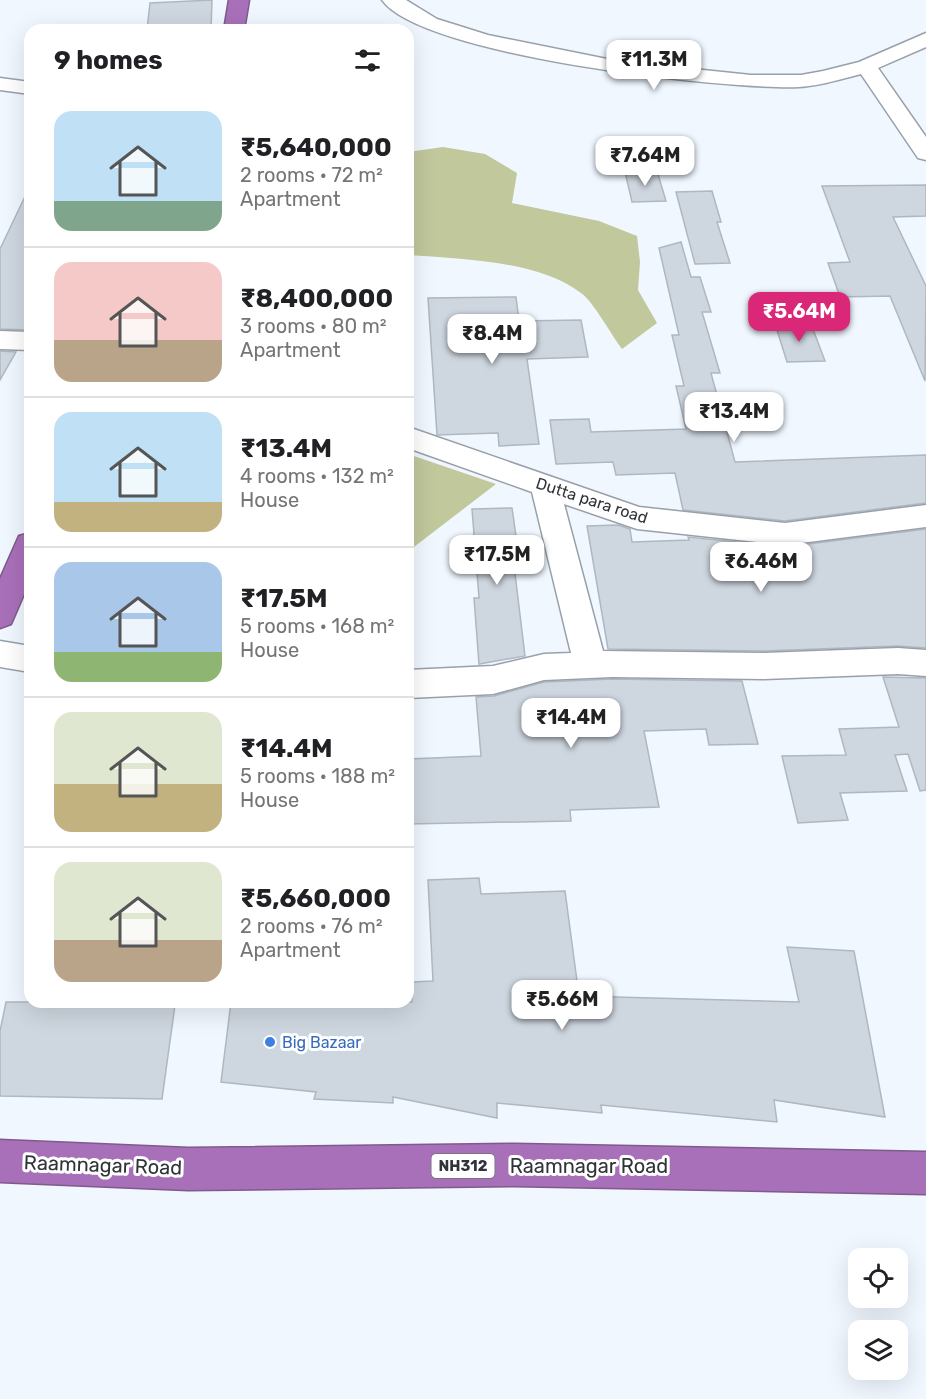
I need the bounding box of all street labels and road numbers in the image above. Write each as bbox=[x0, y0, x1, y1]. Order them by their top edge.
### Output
street label: Dutta para road bbox=[534, 473, 650, 528]
street label: Raamnagar Road bbox=[23, 1150, 183, 1180]
road number: NH312 bbox=[432, 1154, 494, 1178]
street label: Raamnagar Road bbox=[510, 1154, 668, 1178]

